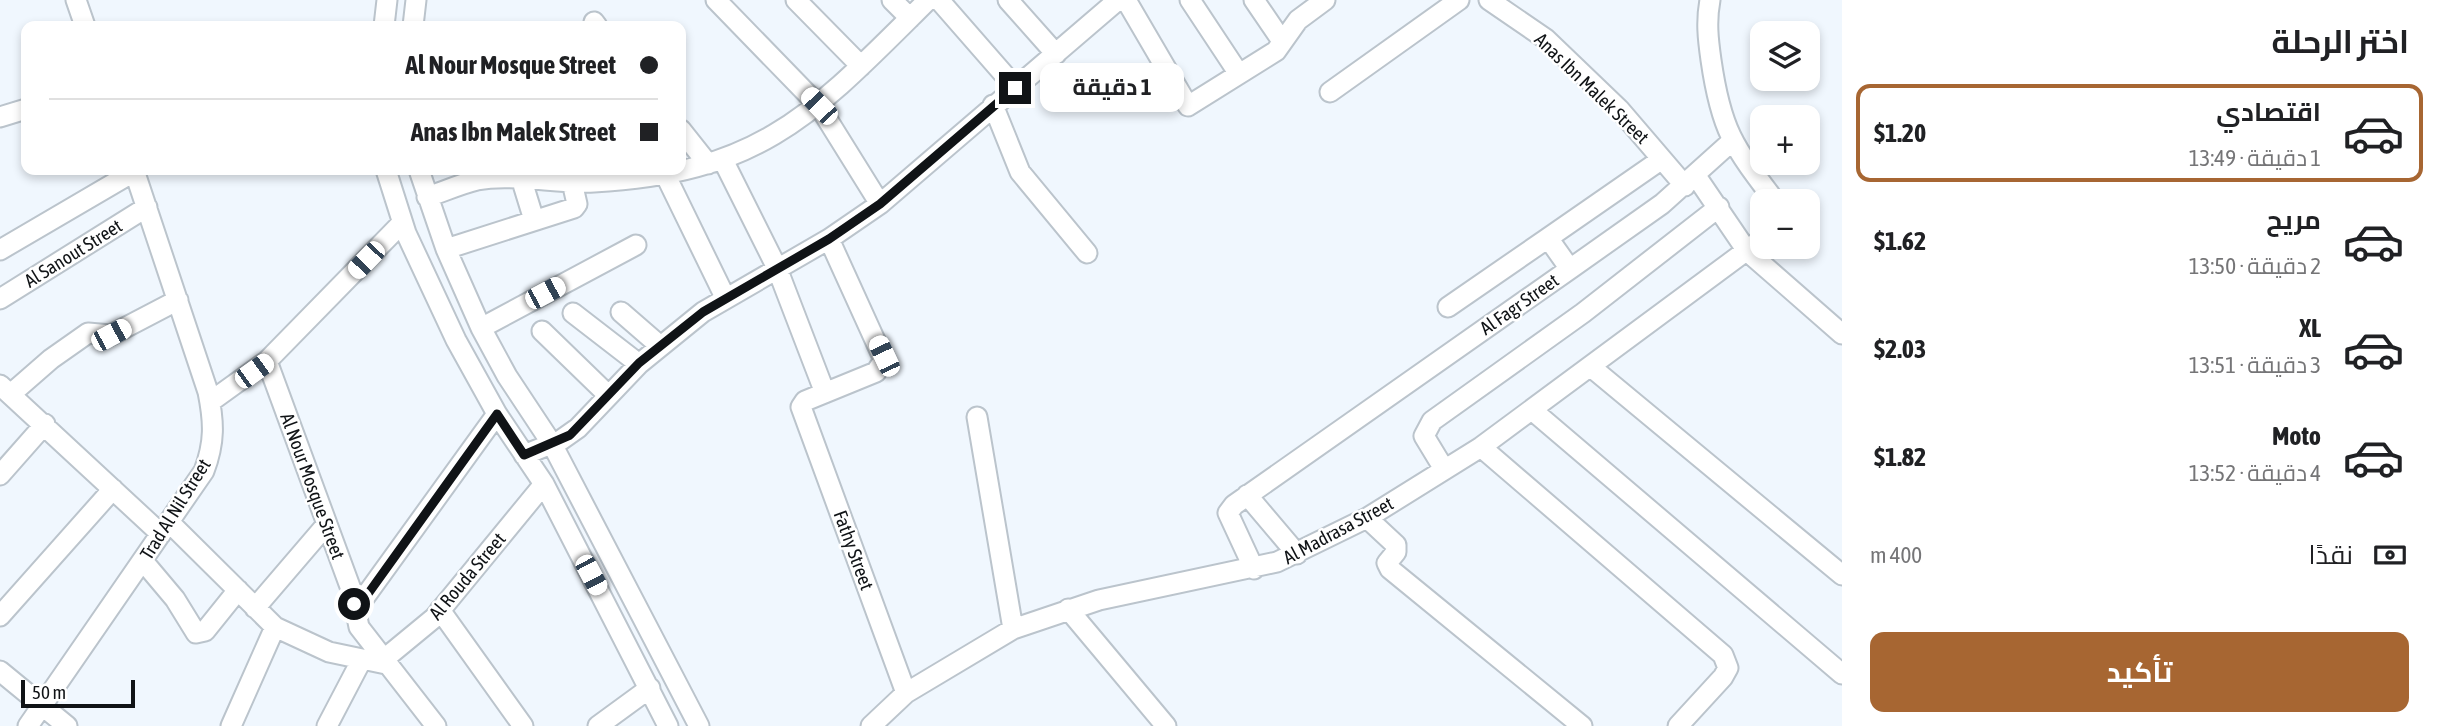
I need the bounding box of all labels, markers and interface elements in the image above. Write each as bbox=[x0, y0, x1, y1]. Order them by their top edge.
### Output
map controls bbox=[1750, 21, 1820, 259]
button: layers bbox=[1750, 21, 1820, 91]
text: اختر الرحلة bbox=[2272, 23, 2409, 60]
street label: Anas Ibn Malek Street bbox=[1530, 28, 1654, 148]
text: Al Nour Mosque Street bbox=[405, 50, 616, 80]
callout: 1 دقيقة bbox=[1040, 64, 1183, 112]
route end bbox=[999, 72, 1031, 104]
text: 1 دقيقة bbox=[1073, 74, 1152, 100]
car bbox=[797, 84, 842, 128]
text: اقتصادي bbox=[2216, 97, 2321, 127]
icon: car bbox=[2342, 102, 2405, 165]
button: + bbox=[1750, 105, 1820, 175]
text: Anas Ibn Malek Street bbox=[411, 117, 616, 147]
text: $1.20 bbox=[1874, 118, 1926, 148]
text: 1 دقيقة · 13:49 bbox=[2189, 145, 2321, 171]
button: − bbox=[1750, 189, 1820, 259]
text: مريح bbox=[2266, 205, 2321, 235]
icon: car bbox=[2342, 210, 2405, 273]
street label: Al Sanout Street bbox=[20, 214, 126, 292]
text: $1.62 bbox=[1874, 226, 1926, 256]
car bbox=[344, 238, 389, 282]
text: 2 دقيقة · 13:50 bbox=[2189, 253, 2321, 279]
street label: Al Fagr Street bbox=[1475, 269, 1563, 339]
car bbox=[522, 274, 569, 312]
text: XL bbox=[2299, 313, 2321, 343]
car bbox=[88, 316, 135, 354]
icon: car bbox=[2342, 318, 2405, 381]
car bbox=[866, 333, 903, 379]
text: $2.03 bbox=[1874, 334, 1926, 364]
car bbox=[231, 350, 278, 392]
text: 3 دقيقة · 13:51 bbox=[2189, 352, 2321, 378]
street label: Al Nour Mosque Street bbox=[276, 410, 350, 562]
text: Moto bbox=[2272, 421, 2321, 451]
icon: car bbox=[2342, 426, 2405, 489]
text: $1.82 bbox=[1874, 442, 1926, 472]
street label: Trad Al Nil Street bbox=[135, 455, 215, 563]
text: 4 دقيقة · 13:52 bbox=[2189, 460, 2321, 486]
street label: Al Madrasa Street bbox=[1279, 492, 1397, 568]
street label: Fathy Street bbox=[829, 507, 879, 593]
street label: Al Rouda Street bbox=[424, 528, 510, 624]
icon: cash bbox=[2371, 536, 2409, 574]
text: نقدًا bbox=[2309, 540, 2353, 570]
text: 400 m bbox=[1870, 542, 1922, 568]
car bbox=[572, 552, 611, 598]
route start bbox=[338, 588, 370, 620]
button: تأكيد bbox=[1870, 632, 2409, 712]
scale bar bbox=[21, 677, 135, 709]
text: 50 m bbox=[32, 681, 66, 703]

